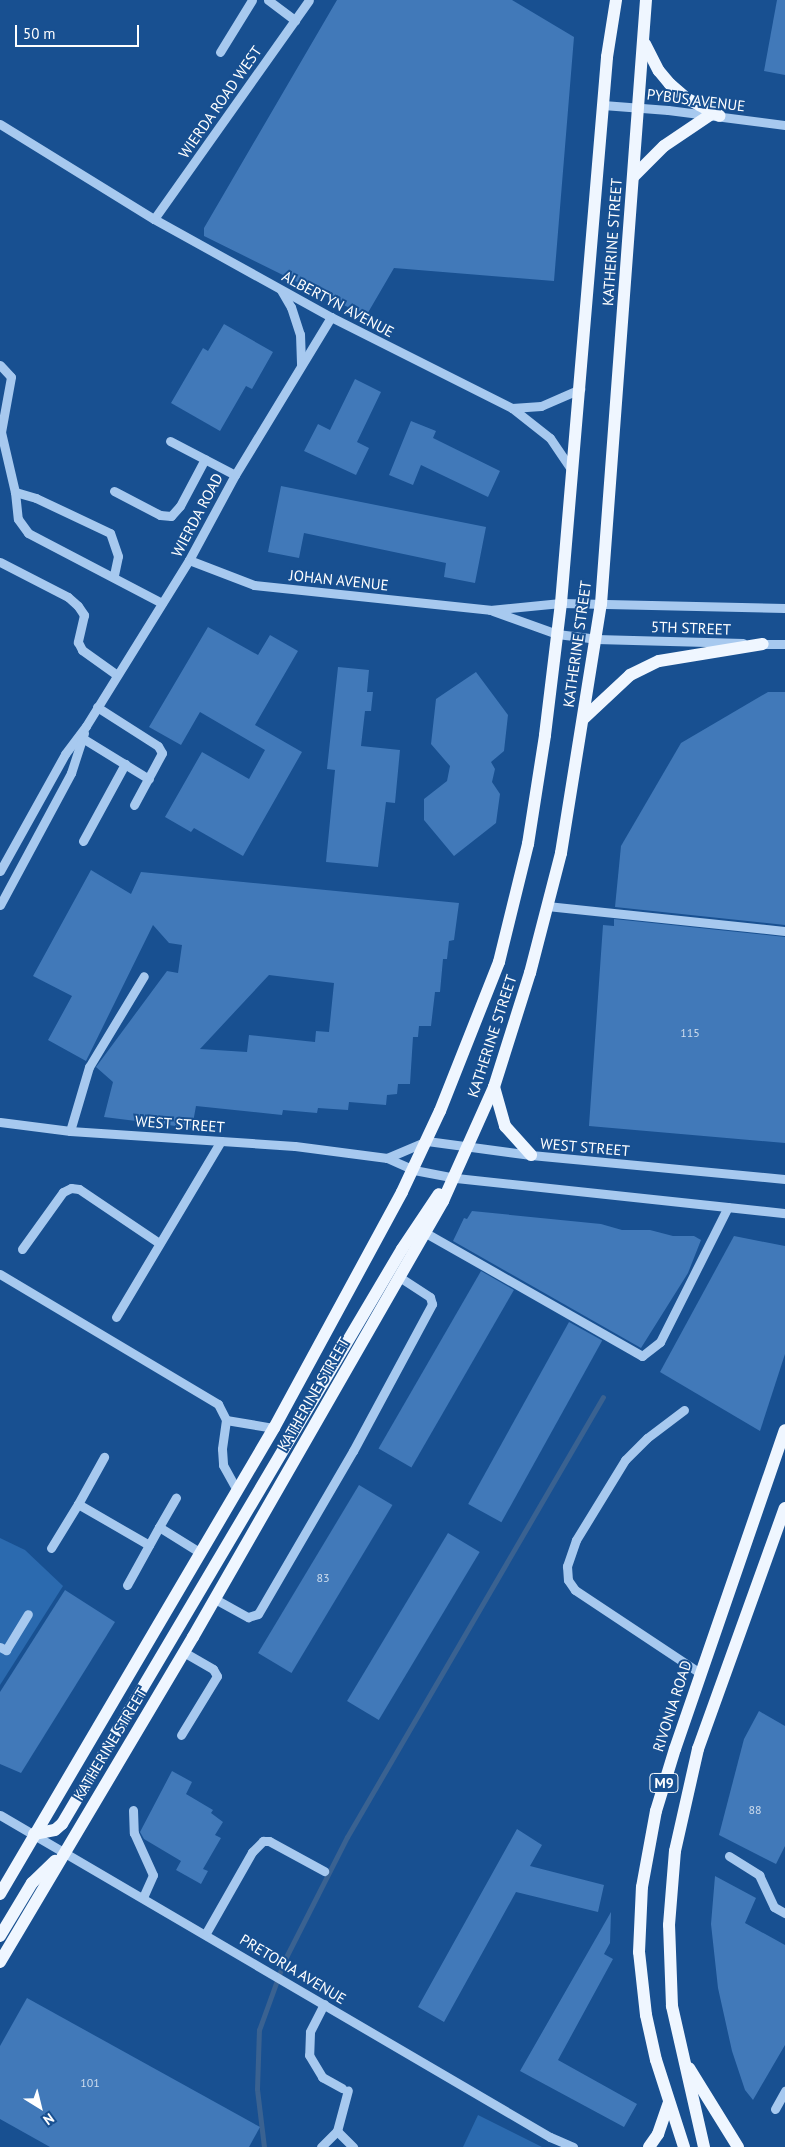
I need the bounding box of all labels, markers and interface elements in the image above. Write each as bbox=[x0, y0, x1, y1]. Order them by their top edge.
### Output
scale bar bbox=[18, 15, 141, 47]
text: 50 m bbox=[23, 24, 56, 43]
street label: WIERDA ROAD WEST bbox=[174, 42, 266, 162]
street label: PYBUS AVENUE bbox=[646, 85, 746, 115]
street label: KATHERINE STREET bbox=[599, 178, 625, 306]
street label: ALBERTYN AVENUE bbox=[279, 267, 397, 341]
street label: WIERDA ROAD bbox=[167, 470, 227, 560]
street label: JOHAN AVENUE bbox=[288, 566, 390, 594]
street label: KATHERINE STREET bbox=[559, 579, 595, 709]
street label: 5TH STREET bbox=[651, 618, 731, 638]
street label: KATHERINE STREET bbox=[464, 972, 520, 1100]
house number: 115 bbox=[680, 1026, 700, 1040]
street label: WEST STREET bbox=[134, 1112, 226, 1136]
street label: WEST STREET bbox=[539, 1134, 631, 1160]
street label: KATHERINE STREET bbox=[273, 1334, 353, 1454]
house number: 83 bbox=[316, 1571, 330, 1585]
street label: RIVONIA ROAD bbox=[649, 1658, 695, 1754]
street label: KATHERINE STREET bbox=[69, 1685, 151, 1803]
road number: M9 bbox=[649, 1772, 679, 1795]
house number: 88 bbox=[748, 1803, 762, 1817]
street label: PRETORIA AVENUE bbox=[236, 1930, 350, 2008]
house number: 101 bbox=[80, 2076, 100, 2090]
north arrow bbox=[15, 2082, 65, 2132]
text: N bbox=[40, 2109, 58, 2129]

